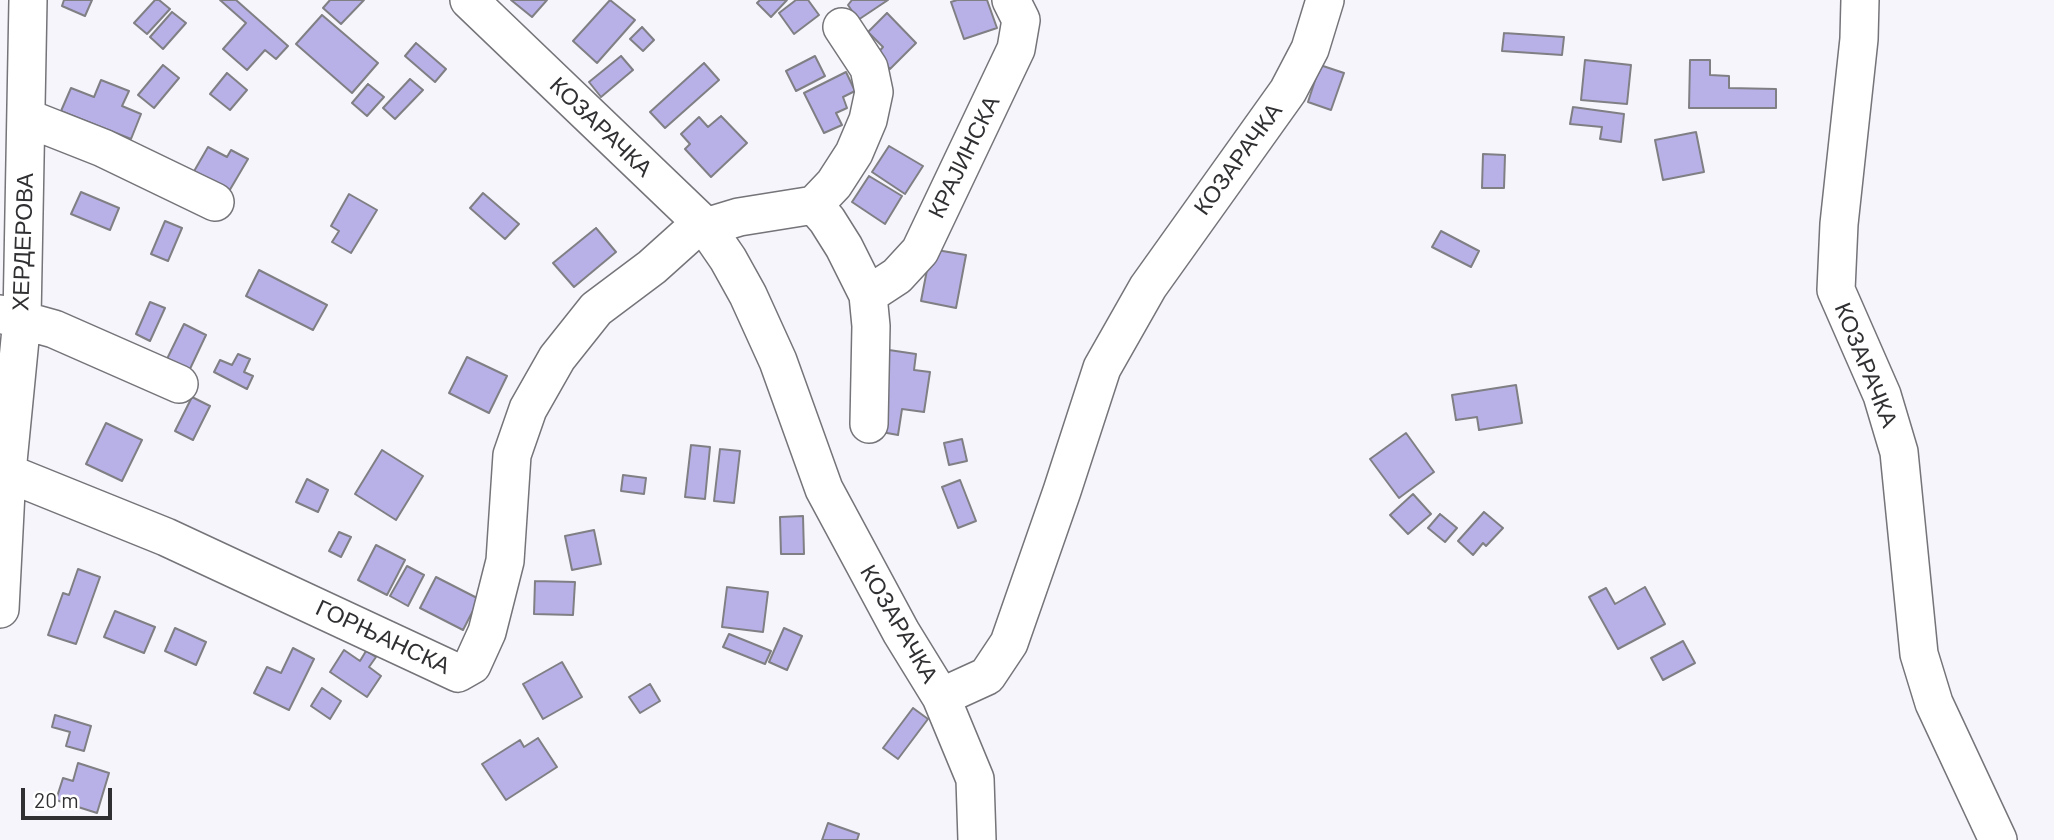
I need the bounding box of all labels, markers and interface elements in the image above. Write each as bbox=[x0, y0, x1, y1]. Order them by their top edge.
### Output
street label: КОЗАРАЧКА bbox=[544, 71, 658, 183]
street label: КРАЈИНСКА bbox=[923, 91, 1005, 223]
street label: КОЗАРАЧКА bbox=[1188, 98, 1288, 220]
street label: ХЕРДЕРОВА bbox=[7, 173, 39, 311]
street label: КОЗАРАЧКА bbox=[1829, 299, 1903, 431]
street label: КОЗАРАЧКА bbox=[854, 560, 944, 688]
street label: ГОРЊАНСКА bbox=[311, 594, 455, 680]
scale bar bbox=[24, 774, 116, 818]
text: 20 m bbox=[34, 787, 79, 812]

